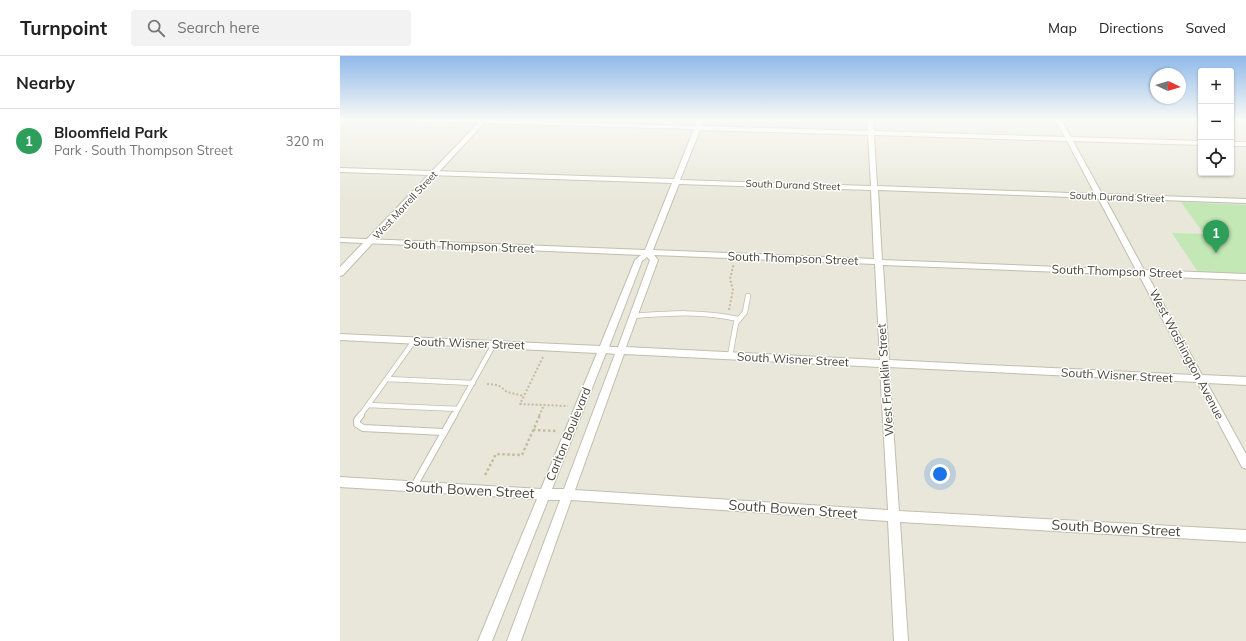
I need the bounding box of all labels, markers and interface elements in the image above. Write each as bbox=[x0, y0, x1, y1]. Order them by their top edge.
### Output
search box bbox=[131, 10, 411, 46]
text: Turnpoint bbox=[20, 16, 107, 40]
icon: search bbox=[145, 17, 167, 39]
text: Search here bbox=[177, 18, 260, 37]
text: Map bbox=[1048, 19, 1077, 37]
text: Directions bbox=[1099, 19, 1164, 37]
text: Saved bbox=[1186, 19, 1226, 37]
north arrow bbox=[1150, 68, 1186, 104]
map controls bbox=[1198, 68, 1234, 176]
button: + bbox=[1198, 68, 1234, 104]
text: Nearby bbox=[16, 72, 75, 93]
button: − bbox=[1198, 104, 1234, 140]
text: Bloomfield Park bbox=[54, 123, 168, 142]
text: 1 bbox=[25, 133, 33, 149]
text: 320 m bbox=[286, 133, 324, 149]
button: locate bbox=[1198, 140, 1234, 176]
text: Park · South Thompson Street bbox=[54, 142, 233, 158]
street label: West Morrell Street bbox=[370, 168, 440, 242]
street label: South Durand Street bbox=[745, 177, 841, 193]
street label: South Durand Street bbox=[1069, 189, 1165, 205]
pin: 1 bbox=[1203, 220, 1229, 253]
street label: South Thompson Street bbox=[403, 236, 535, 256]
street label: South Thompson Street bbox=[727, 248, 859, 268]
street label: South Thompson Street bbox=[1051, 261, 1183, 281]
street label: West Washington Avenue bbox=[1146, 286, 1228, 422]
street label: West Franklin Street bbox=[874, 323, 896, 437]
street label: South Wisner Street bbox=[413, 334, 525, 352]
street label: South Wisner Street bbox=[737, 349, 849, 369]
street label: South Wisner Street bbox=[1061, 365, 1173, 385]
street label: Carlton Boulevard bbox=[542, 385, 594, 483]
your location bbox=[930, 464, 950, 484]
street label: South Bowen Street bbox=[405, 478, 535, 502]
street label: South Bowen Street bbox=[728, 496, 858, 522]
street label: South Bowen Street bbox=[1051, 516, 1181, 540]

